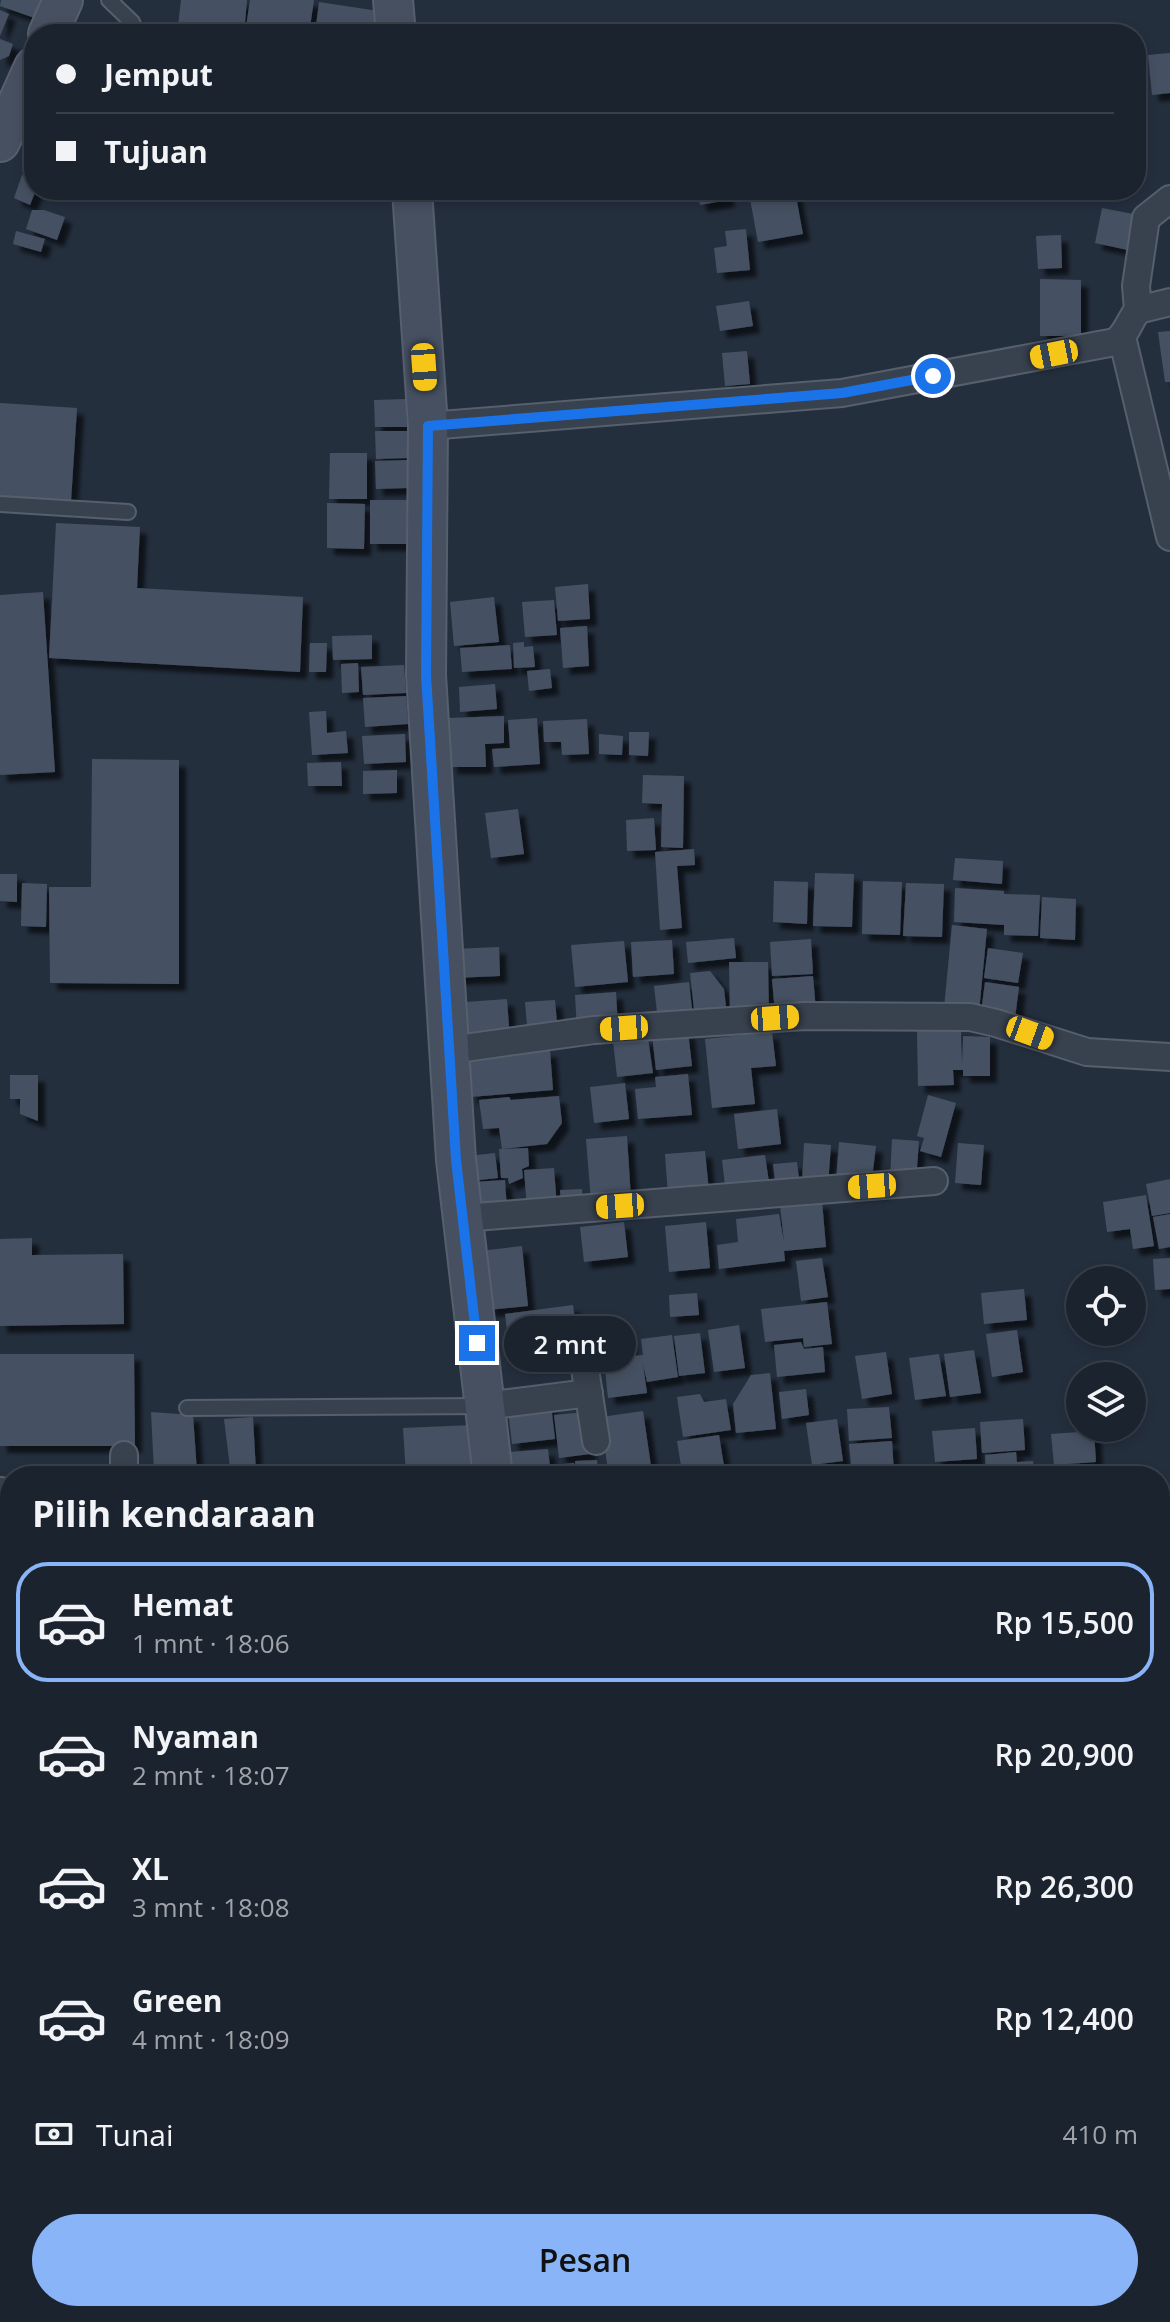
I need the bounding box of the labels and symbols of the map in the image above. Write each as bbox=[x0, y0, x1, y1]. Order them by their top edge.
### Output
car bbox=[1028, 338, 1080, 370]
car bbox=[410, 342, 438, 392]
route start bbox=[915, 358, 951, 394]
car bbox=[750, 1004, 800, 1032]
car bbox=[599, 1014, 649, 1042]
car bbox=[1003, 1014, 1057, 1052]
car bbox=[847, 1172, 897, 1200]
car bbox=[595, 1192, 645, 1220]
callout: 2 mnt bbox=[505, 1315, 637, 1371]
route end bbox=[459, 1325, 495, 1361]

